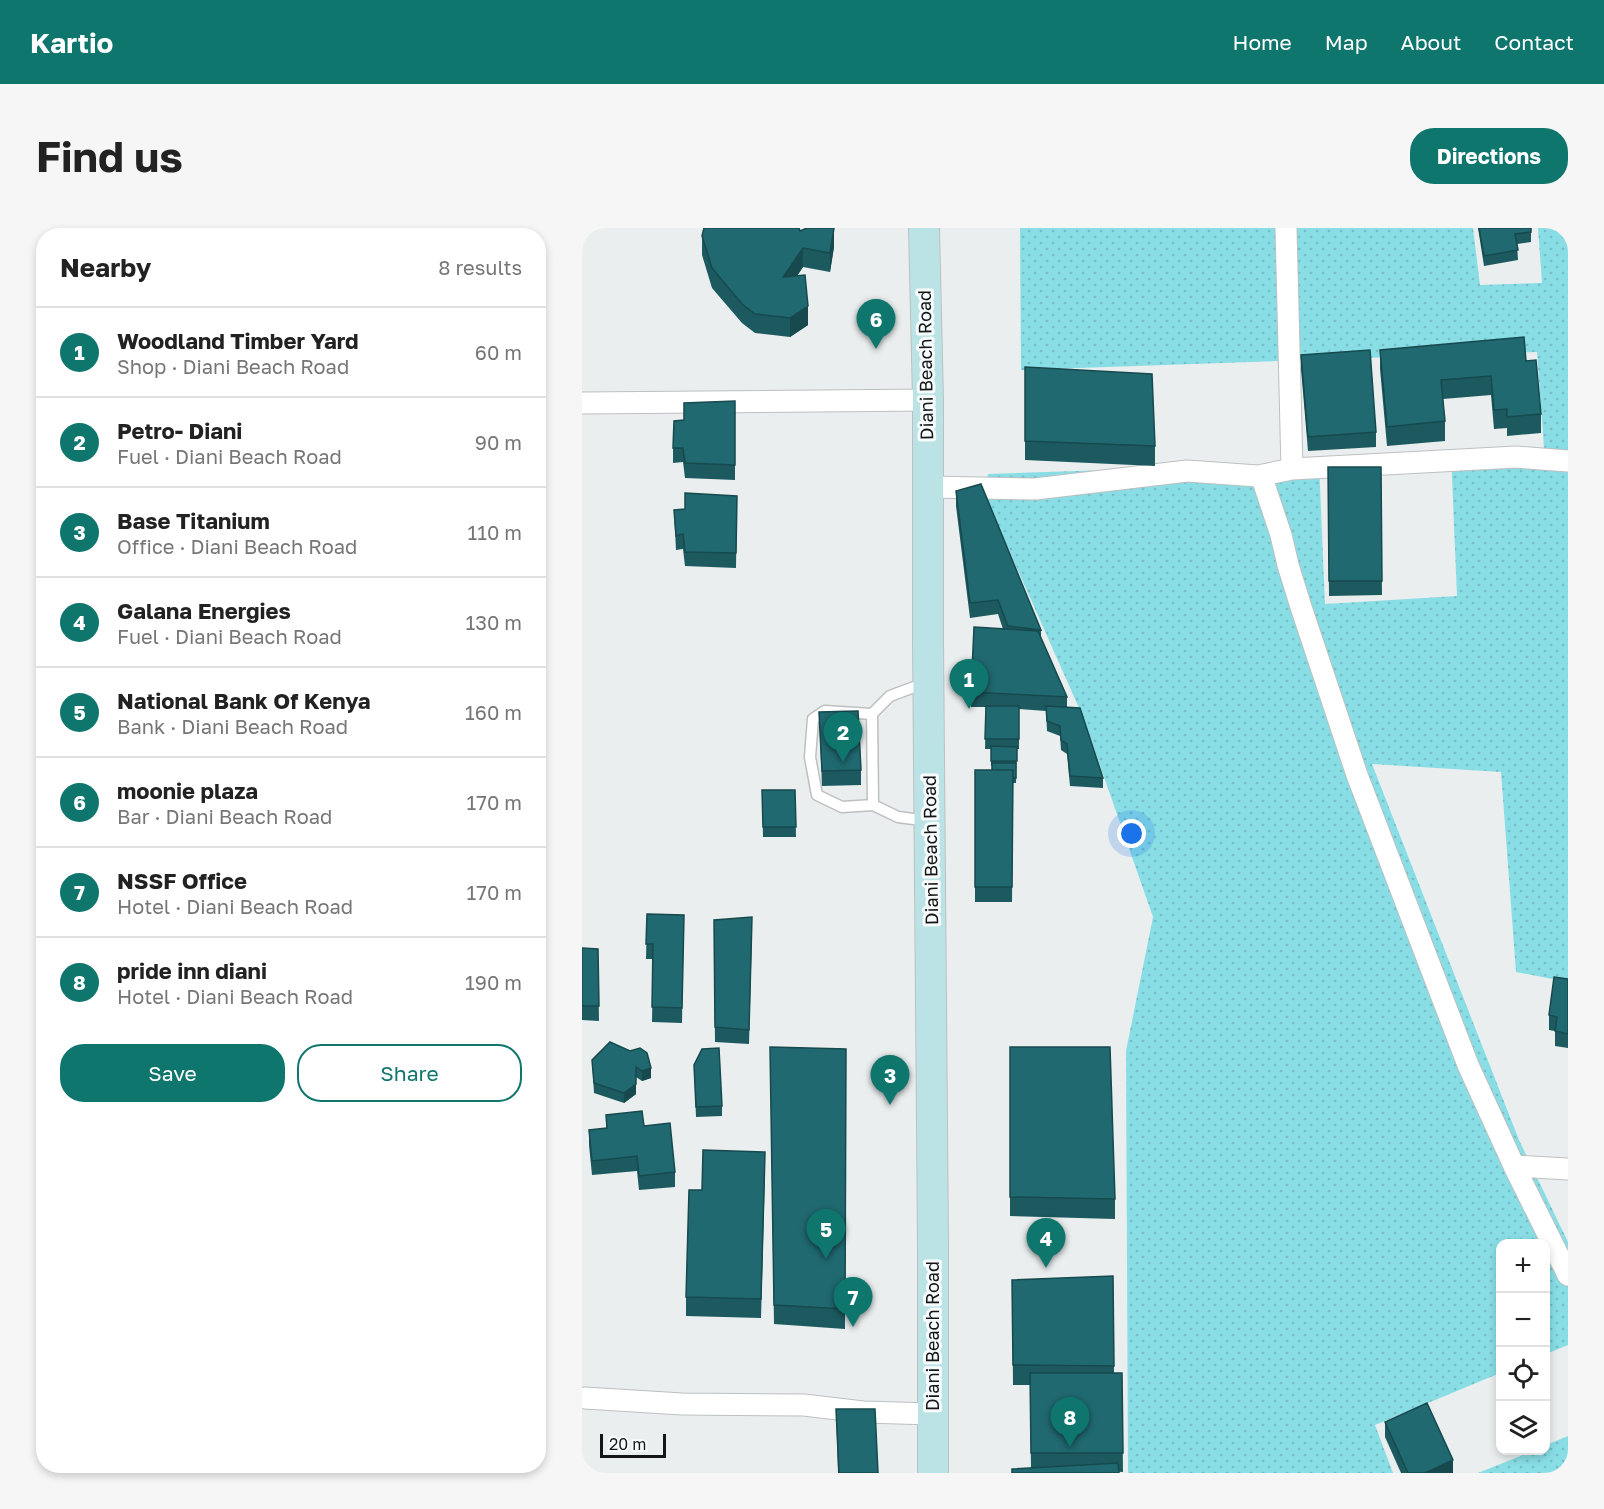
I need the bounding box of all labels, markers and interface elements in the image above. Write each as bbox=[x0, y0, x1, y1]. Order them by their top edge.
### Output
text: Kartio bbox=[30, 26, 113, 59]
text: Home bbox=[1232, 29, 1292, 55]
text: Map bbox=[1325, 29, 1368, 55]
text: About bbox=[1401, 29, 1461, 55]
text: Contact bbox=[1494, 29, 1574, 55]
button: Directions bbox=[1410, 128, 1568, 184]
text: Find us bbox=[36, 131, 183, 181]
text: Nearby bbox=[60, 252, 151, 283]
text: 8 results bbox=[438, 255, 522, 279]
street label: Diani Beach Road bbox=[913, 290, 937, 440]
pin: 6 bbox=[856, 300, 896, 349]
text: Woodland Timber Yard bbox=[117, 327, 359, 354]
text: 1 bbox=[74, 340, 85, 364]
text: 60 m bbox=[475, 340, 522, 364]
text: Shop · Diani Beach Road bbox=[117, 354, 349, 378]
text: Petro- Diani bbox=[117, 417, 242, 444]
text: 2 bbox=[73, 430, 86, 454]
text: 90 m bbox=[475, 430, 522, 454]
text: Fuel · Diani Beach Road bbox=[117, 444, 342, 468]
text: Base Titanium bbox=[117, 507, 270, 534]
text: 3 bbox=[73, 520, 86, 544]
text: 110 m bbox=[468, 520, 522, 544]
text: Office · Diani Beach Road bbox=[117, 534, 357, 558]
text: Galana Energies bbox=[117, 597, 291, 624]
text: 4 bbox=[73, 610, 86, 634]
text: 130 m bbox=[466, 610, 522, 634]
text: Fuel · Diani Beach Road bbox=[117, 624, 342, 648]
pin: 1 bbox=[950, 660, 988, 709]
text: National Bank Of Kenya bbox=[117, 687, 370, 714]
text: 5 bbox=[73, 700, 86, 724]
text: 160 m bbox=[465, 700, 522, 724]
pin: 2 bbox=[824, 712, 862, 762]
text: Bank · Diani Beach Road bbox=[117, 714, 348, 738]
street label: Diani Beach Road bbox=[918, 775, 942, 925]
text: moonie plaza bbox=[117, 777, 258, 804]
text: 6 bbox=[73, 790, 86, 814]
text: 170 m bbox=[467, 790, 522, 814]
text: Bar · Diani Beach Road bbox=[117, 804, 332, 828]
your location bbox=[1117, 819, 1146, 848]
text: NSSF Office bbox=[117, 867, 247, 894]
text: 7 bbox=[74, 880, 85, 904]
text: 170 m bbox=[467, 880, 522, 904]
text: Hotel · Diani Beach Road bbox=[117, 894, 353, 918]
text: pride inn diani bbox=[117, 957, 267, 984]
text: 8 bbox=[73, 970, 86, 994]
text: 190 m bbox=[465, 970, 522, 994]
text: Hotel · Diani Beach Road bbox=[117, 984, 353, 1008]
button: Save bbox=[60, 1044, 285, 1102]
button: Share bbox=[297, 1044, 522, 1102]
pin: 3 bbox=[870, 1056, 910, 1105]
pin: 5 bbox=[806, 1210, 846, 1259]
pin: 4 bbox=[1026, 1218, 1066, 1268]
map controls bbox=[1496, 1239, 1550, 1455]
button: + bbox=[1496, 1239, 1550, 1293]
street label: Diani Beach Road bbox=[921, 1261, 943, 1411]
pin: 7 bbox=[834, 1278, 872, 1327]
button: − bbox=[1496, 1293, 1550, 1347]
button: locate bbox=[1496, 1347, 1550, 1401]
pin: 8 bbox=[1050, 1398, 1090, 1447]
button: layers bbox=[1496, 1401, 1550, 1455]
scale bar bbox=[600, 1431, 666, 1458]
text: 20 m bbox=[609, 1434, 646, 1454]

